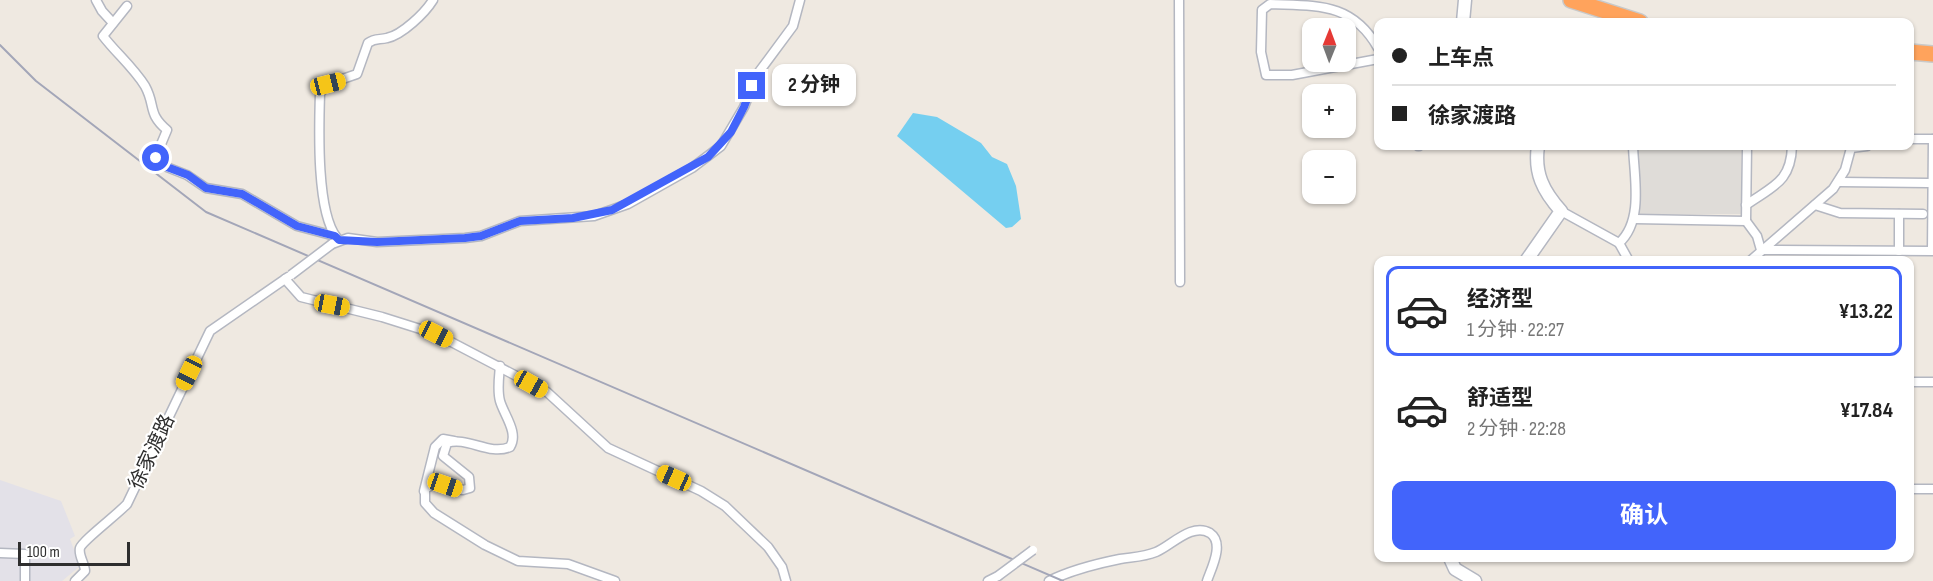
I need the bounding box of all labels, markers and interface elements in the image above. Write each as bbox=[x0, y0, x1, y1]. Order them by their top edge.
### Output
north arrow bbox=[1302, 18, 1356, 72]
map controls bbox=[1302, 18, 1356, 204]
text: 上车点 bbox=[1428, 45, 1494, 72]
callout: 2 分钟 bbox=[773, 65, 857, 107]
car bbox=[308, 71, 348, 97]
route end bbox=[738, 72, 765, 99]
text: 2 分钟 bbox=[788, 73, 840, 97]
button: + bbox=[1302, 84, 1356, 138]
text: 徐家渡路 bbox=[1428, 103, 1516, 130]
route start bbox=[142, 144, 169, 171]
button: − bbox=[1302, 150, 1356, 204]
icon: car bbox=[1395, 284, 1449, 338]
text: 经济型 bbox=[1467, 286, 1533, 313]
car bbox=[313, 293, 351, 317]
text: ¥13.22 bbox=[1838, 298, 1893, 325]
car bbox=[416, 318, 456, 350]
text: 1 分钟 · 22:27 bbox=[1467, 318, 1564, 342]
car bbox=[173, 353, 205, 393]
car bbox=[511, 367, 551, 401]
icon: car bbox=[1395, 383, 1449, 437]
text: 舒适型 bbox=[1467, 385, 1533, 412]
text: ¥17.84 bbox=[1840, 397, 1893, 424]
street label: 徐家渡路 bbox=[124, 411, 180, 493]
text: 2 分钟 · 22:28 bbox=[1467, 417, 1566, 441]
car bbox=[654, 462, 694, 494]
car bbox=[425, 471, 465, 499]
button: 确认 bbox=[1392, 481, 1896, 550]
scale bar bbox=[18, 539, 130, 566]
text: 100 m bbox=[27, 543, 60, 562]

